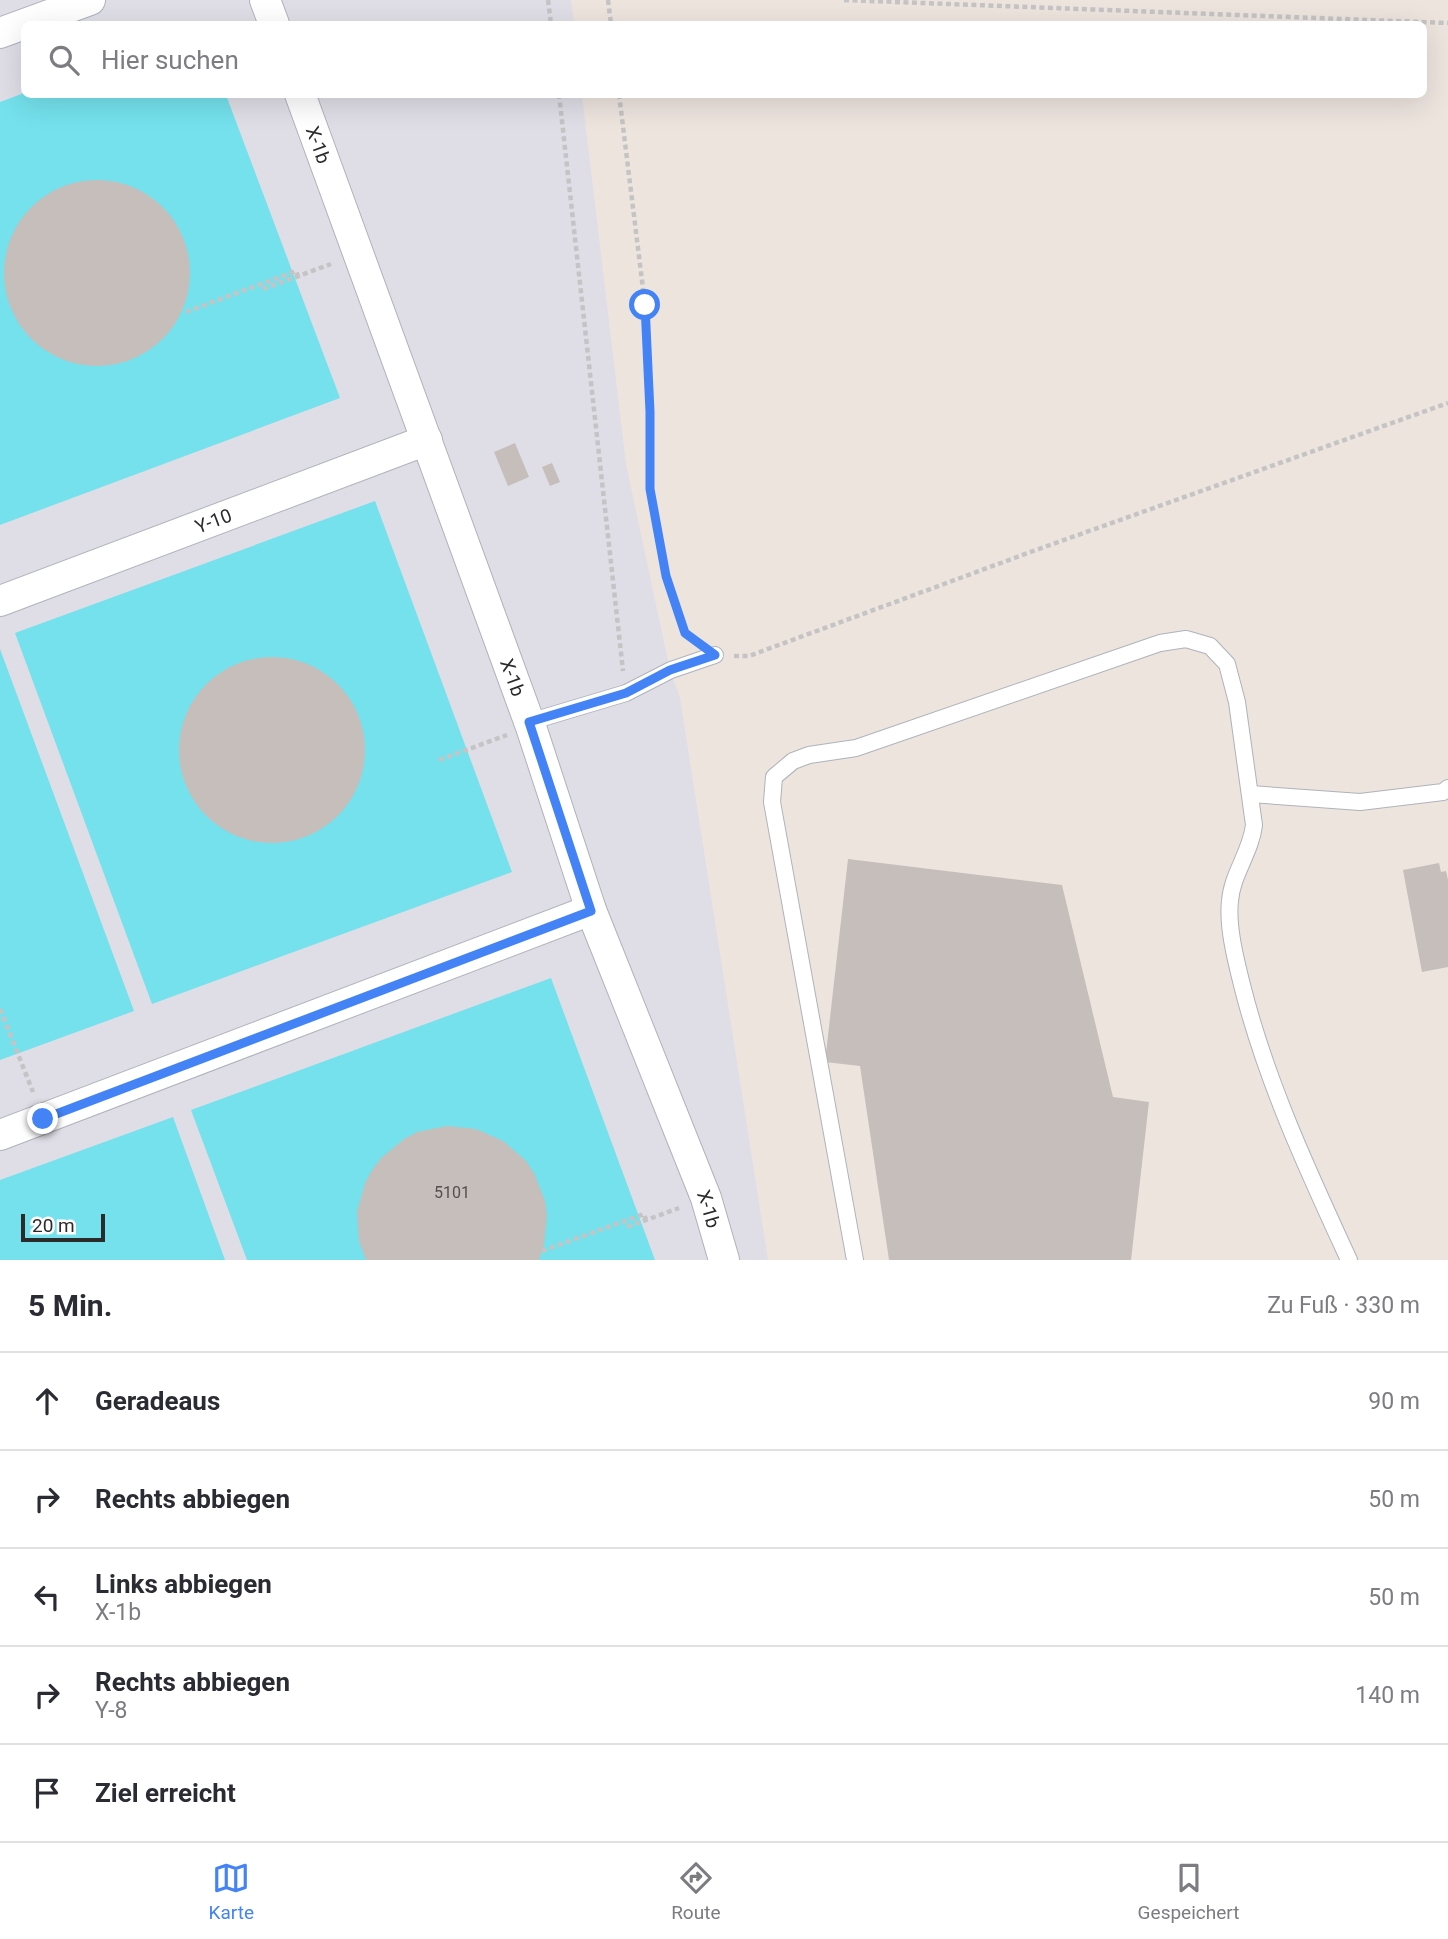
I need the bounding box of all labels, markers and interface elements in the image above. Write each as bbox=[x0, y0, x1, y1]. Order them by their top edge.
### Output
search box bbox=[21, 21, 1427, 98]
icon: search bbox=[45, 41, 83, 79]
text: Hier suchen bbox=[101, 45, 239, 75]
street label: X-1b bbox=[301, 123, 336, 167]
route start bbox=[629, 289, 660, 320]
street label: Y-10 bbox=[192, 503, 235, 538]
street label: X-1b bbox=[496, 656, 530, 699]
route end bbox=[27, 1103, 58, 1134]
house number: 5101 bbox=[434, 1183, 470, 1202]
street label: X-1b bbox=[693, 1187, 726, 1231]
scale bar bbox=[21, 1211, 105, 1243]
text: 20 m bbox=[32, 1214, 75, 1237]
text: 5 Min. bbox=[28, 1288, 112, 1323]
text: Zu Fuß · 330 m bbox=[1267, 1292, 1420, 1319]
icon: ahead bbox=[28, 1382, 66, 1420]
text: Geradeaus bbox=[95, 1386, 220, 1416]
text: 90 m bbox=[1368, 1388, 1420, 1415]
icon: right bbox=[28, 1480, 66, 1518]
text: Rechts abbiegen bbox=[95, 1484, 290, 1514]
text: 50 m bbox=[1368, 1486, 1420, 1513]
text: Links abbiegen bbox=[95, 1569, 272, 1599]
icon: left bbox=[28, 1578, 66, 1616]
text: 50 m bbox=[1368, 1584, 1420, 1611]
text: X-1b bbox=[95, 1599, 141, 1626]
text: Rechts abbiegen bbox=[95, 1667, 290, 1697]
icon: right bbox=[28, 1676, 66, 1714]
text: 140 m bbox=[1355, 1682, 1420, 1709]
text: Y-8 bbox=[95, 1697, 128, 1724]
icon: arrive bbox=[28, 1774, 66, 1812]
text: Ziel erreicht bbox=[95, 1778, 236, 1808]
tab: Karte bbox=[209, 1859, 254, 1924]
tab: Route bbox=[671, 1859, 720, 1924]
tab: Gespeichert bbox=[1138, 1859, 1239, 1924]

